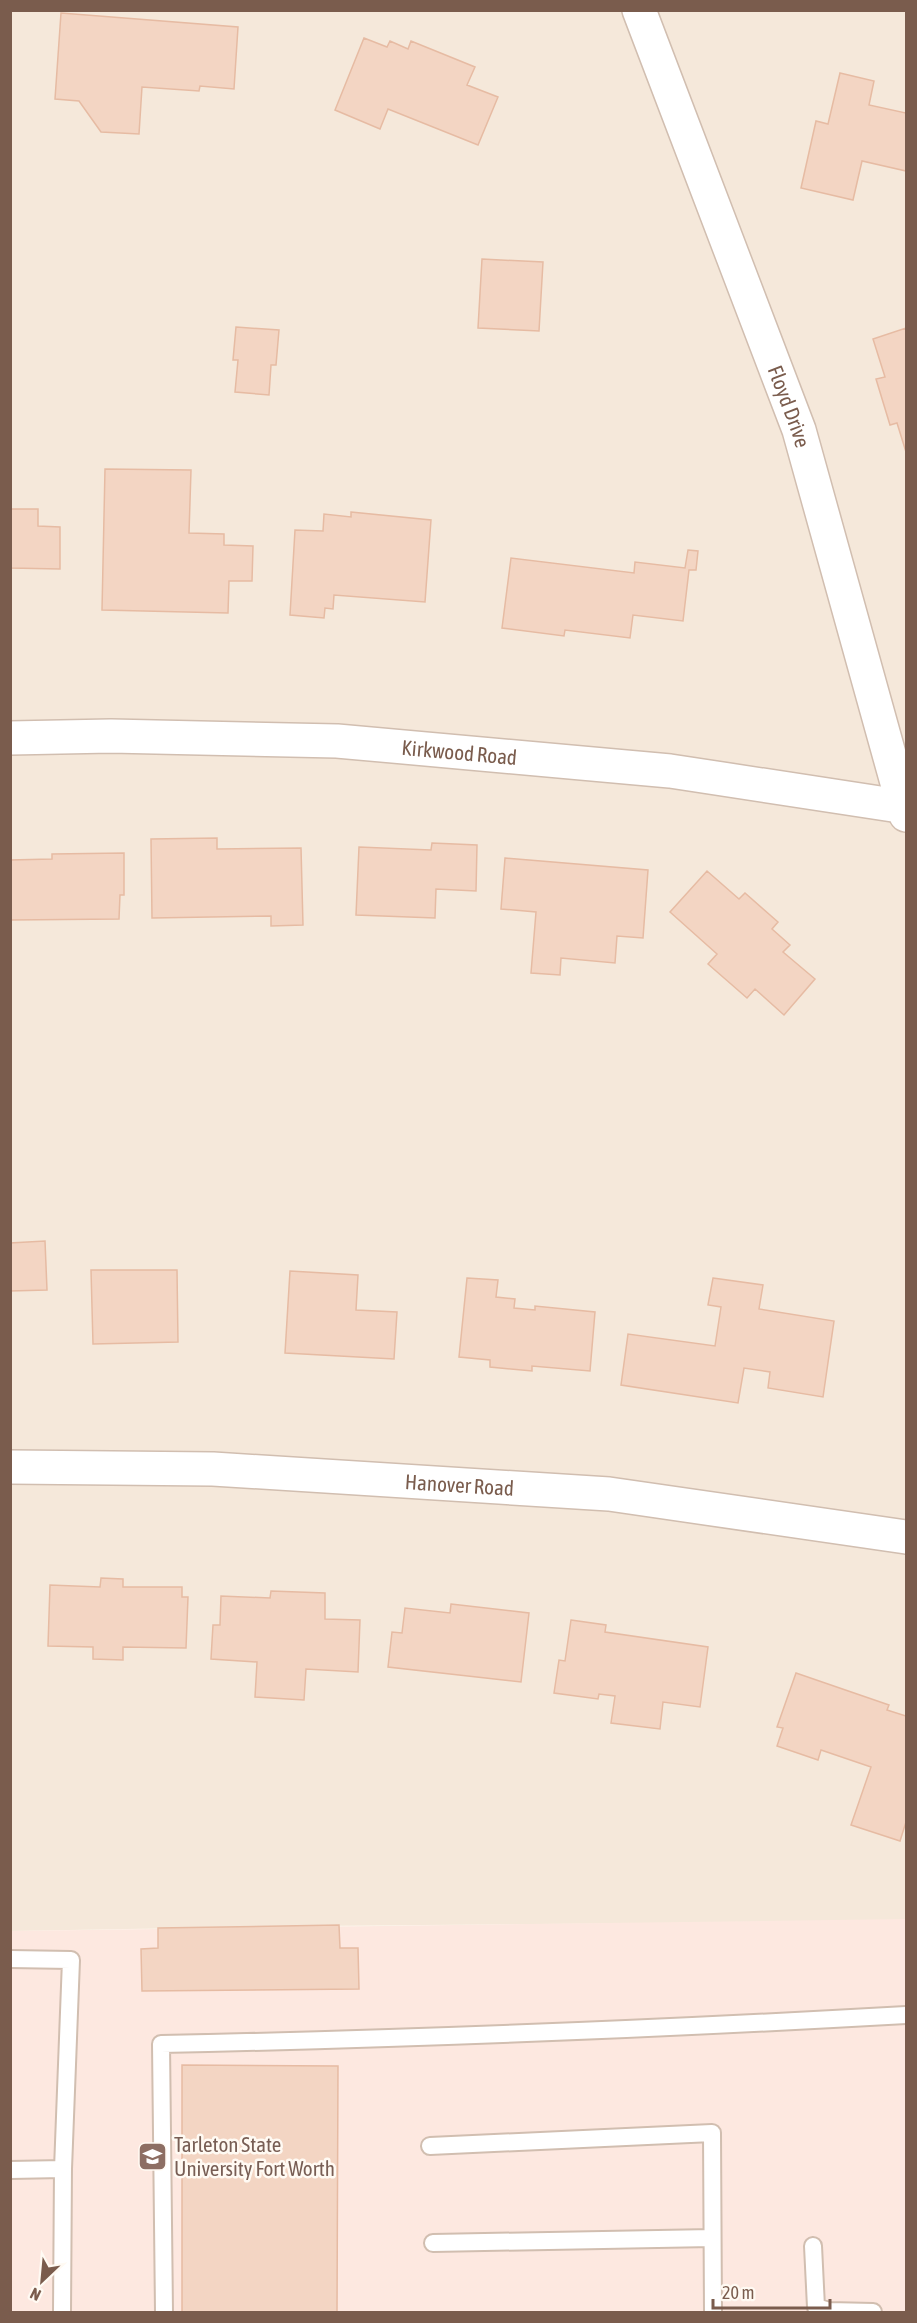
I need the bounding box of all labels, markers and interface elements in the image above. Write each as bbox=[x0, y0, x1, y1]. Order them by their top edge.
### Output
street label: Floyd Drive bbox=[763, 362, 815, 450]
street label: Kirkwood Road bbox=[401, 735, 518, 769]
street label: Hanover Road bbox=[404, 1469, 515, 1500]
place label: Tarleton State University Fort Worth bbox=[174, 2132, 335, 2180]
school or university icon: Tarleton State University Fort Worth bbox=[137, 2140, 169, 2172]
north arrow bbox=[12, 2251, 72, 2311]
scale bar bbox=[713, 2272, 830, 2310]
text: 20 m bbox=[722, 2282, 754, 2303]
text: N bbox=[27, 2284, 44, 2305]

